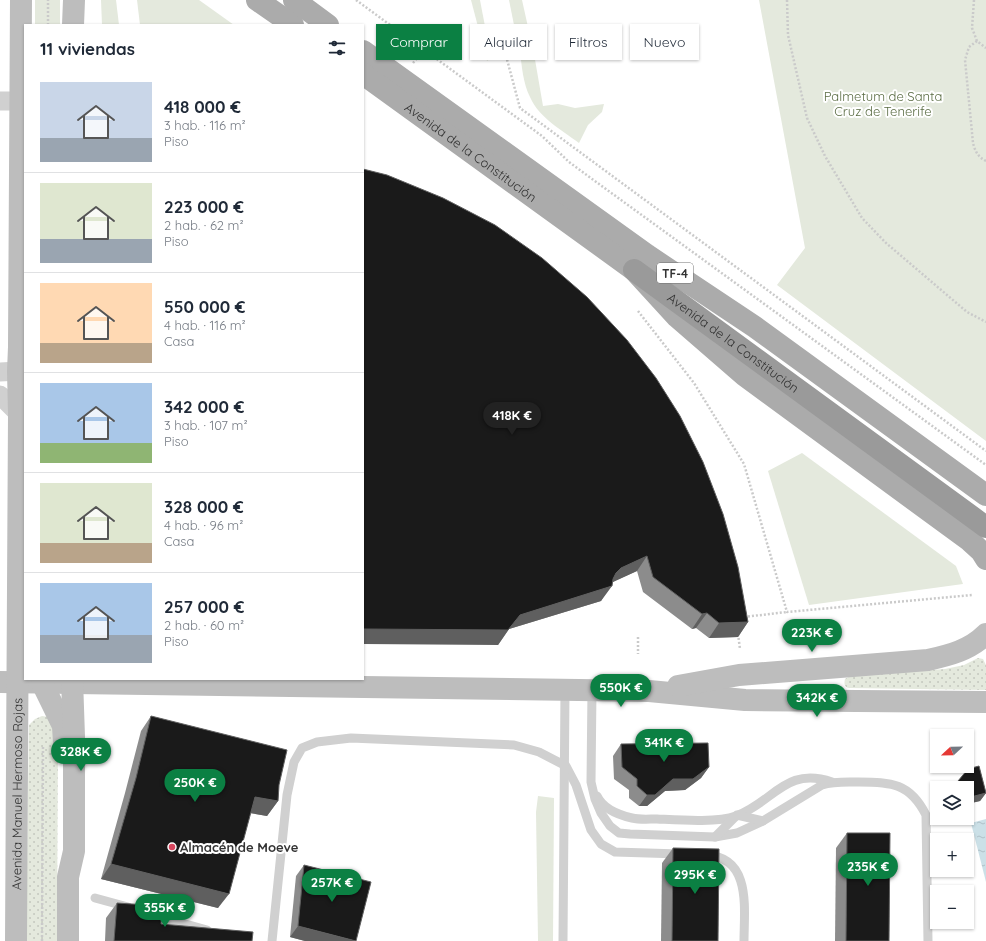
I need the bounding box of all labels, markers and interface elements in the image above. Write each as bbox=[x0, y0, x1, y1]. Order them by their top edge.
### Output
chip: Comprar bbox=[376, 24, 462, 60]
chip: Alquilar bbox=[470, 24, 547, 60]
chip: Filtros bbox=[555, 24, 622, 60]
chip: Nuevo bbox=[630, 24, 699, 60]
icon: filters bbox=[326, 37, 348, 59]
text: 11 viviendas bbox=[40, 38, 135, 59]
park label: Palmetum de Santa Cruz de Tenerife bbox=[824, 88, 942, 119]
text: 418 000 € bbox=[164, 96, 241, 117]
icon: home bbox=[72, 98, 120, 146]
street label: Avenida de la Constitución bbox=[402, 99, 540, 205]
text: 3 hab. · 116 m² bbox=[164, 117, 246, 133]
text: Piso bbox=[164, 133, 188, 149]
text: 223 000 € bbox=[164, 196, 244, 217]
icon: home bbox=[72, 199, 120, 247]
text: 2 hab. · 62 m² bbox=[164, 217, 244, 233]
text: Piso bbox=[164, 233, 188, 249]
road number: TF-4 bbox=[657, 263, 693, 283]
street label: Avenida de la Constitución bbox=[664, 289, 802, 396]
text: 550 000 € bbox=[164, 296, 246, 317]
icon: home bbox=[72, 299, 120, 347]
text: 4 hab. · 116 m² bbox=[164, 317, 246, 333]
text: Casa bbox=[164, 333, 194, 349]
text: 342 000 € bbox=[164, 396, 244, 417]
icon: home bbox=[72, 399, 120, 447]
pin: 418K € bbox=[479, 402, 545, 436]
text: 418K € bbox=[492, 407, 532, 423]
text: 3 hab. · 107 m² bbox=[164, 417, 248, 433]
text: Piso bbox=[164, 433, 188, 449]
text: 328 000 € bbox=[164, 496, 244, 517]
icon: home bbox=[72, 499, 120, 547]
text: 4 hab. · 96 m² bbox=[164, 517, 243, 533]
text: Casa bbox=[164, 533, 194, 549]
text: 257 000 € bbox=[164, 596, 244, 617]
icon: home bbox=[72, 599, 120, 647]
text: 2 hab. · 60 m² bbox=[164, 617, 244, 633]
pin: 223K € bbox=[779, 619, 845, 653]
text: 223K € bbox=[791, 624, 833, 640]
text: Piso bbox=[164, 633, 188, 649]
pin: 550K € bbox=[588, 674, 654, 708]
text: 550K € bbox=[599, 679, 643, 695]
pin: 342K € bbox=[784, 684, 850, 718]
text: 342K € bbox=[796, 689, 838, 705]
street label: Avenida Manuel Hermoso Rojas bbox=[8, 698, 25, 890]
pin: 341K € bbox=[631, 729, 697, 763]
north arrow bbox=[930, 729, 974, 773]
map controls bbox=[930, 729, 974, 929]
text: 341K € bbox=[644, 734, 684, 750]
pin: 328K € bbox=[48, 738, 114, 772]
text: 328K € bbox=[60, 743, 102, 759]
pin: 250K € bbox=[162, 769, 228, 803]
text: 250K € bbox=[173, 774, 217, 790]
button: layers bbox=[930, 781, 974, 825]
button: + bbox=[930, 833, 974, 877]
place label: Almacén de Moeve bbox=[180, 839, 299, 855]
marker: Almacén de Moeve bbox=[167, 842, 177, 852]
pin: 235K € bbox=[835, 853, 901, 887]
text: 235K € bbox=[847, 858, 889, 874]
pin: 295K € bbox=[662, 861, 728, 895]
text: 295K € bbox=[674, 866, 716, 882]
pin: 257K € bbox=[299, 869, 365, 903]
text: 257K € bbox=[311, 874, 353, 890]
button: − bbox=[930, 885, 974, 929]
pin: 355K € bbox=[132, 894, 198, 928]
text: 355K € bbox=[144, 899, 186, 915]

